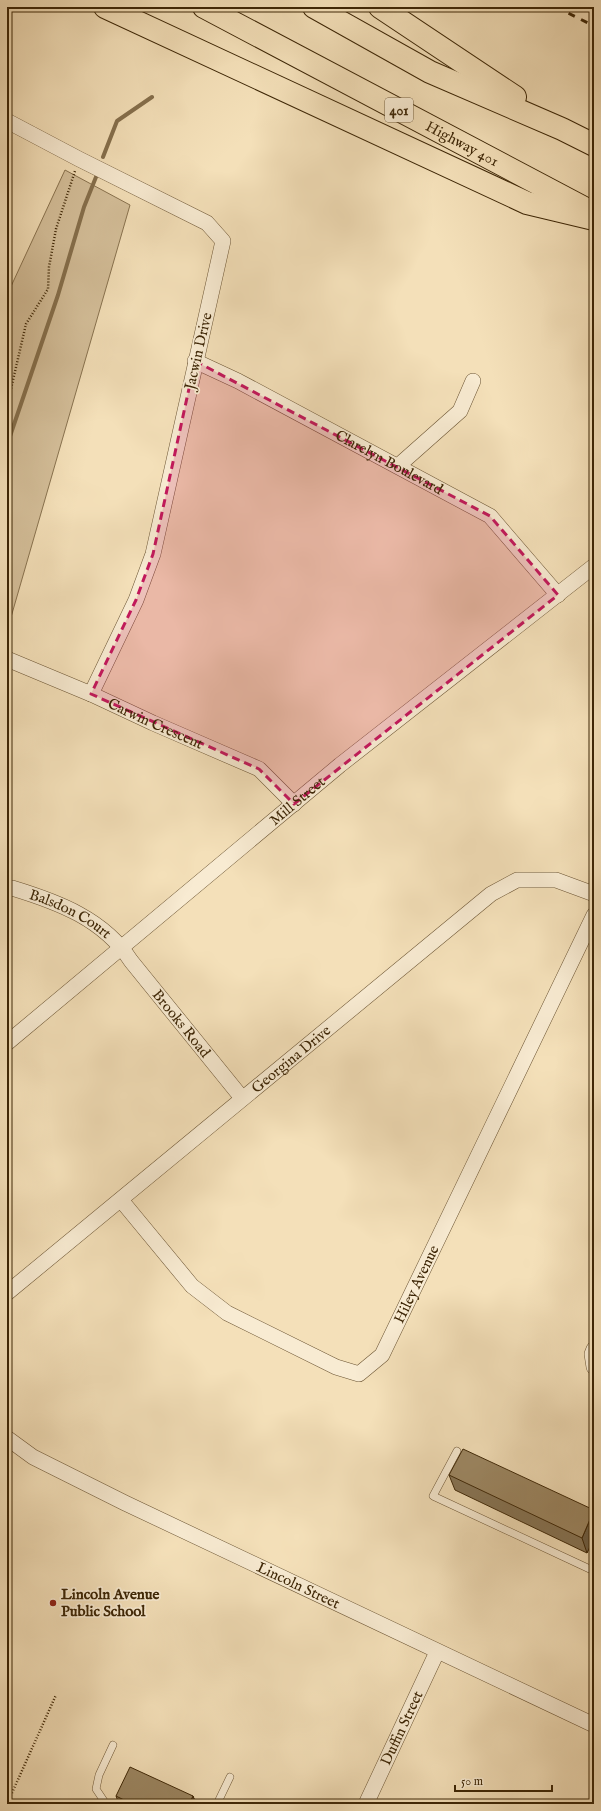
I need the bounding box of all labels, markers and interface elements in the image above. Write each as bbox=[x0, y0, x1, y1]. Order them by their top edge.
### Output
road number: 401 bbox=[385, 98, 413, 122]
street label: Highway 401 bbox=[422, 117, 502, 171]
street label: Jacwin Drive bbox=[180, 311, 217, 394]
street label: Clarelyn Boulevard bbox=[332, 426, 447, 500]
street label: Carwin Crescent bbox=[105, 694, 206, 754]
street label: Mill Street bbox=[266, 772, 329, 830]
street label: Balsdon Court bbox=[27, 885, 115, 943]
street label: Brooks Road bbox=[148, 986, 215, 1062]
street label: Georgina Drive bbox=[248, 1021, 335, 1098]
street label: Hiley Avenue bbox=[390, 1242, 444, 1326]
street label: Lincoln Street bbox=[254, 1558, 343, 1613]
place label: Lincoln Avenue Public School bbox=[61, 1585, 159, 1621]
marker: Lincoln Avenue Public School bbox=[48, 1598, 58, 1608]
street label: Duffin Street bbox=[376, 1688, 428, 1768]
scale bar bbox=[455, 1767, 552, 1793]
text: 50 m bbox=[461, 1774, 483, 1789]

